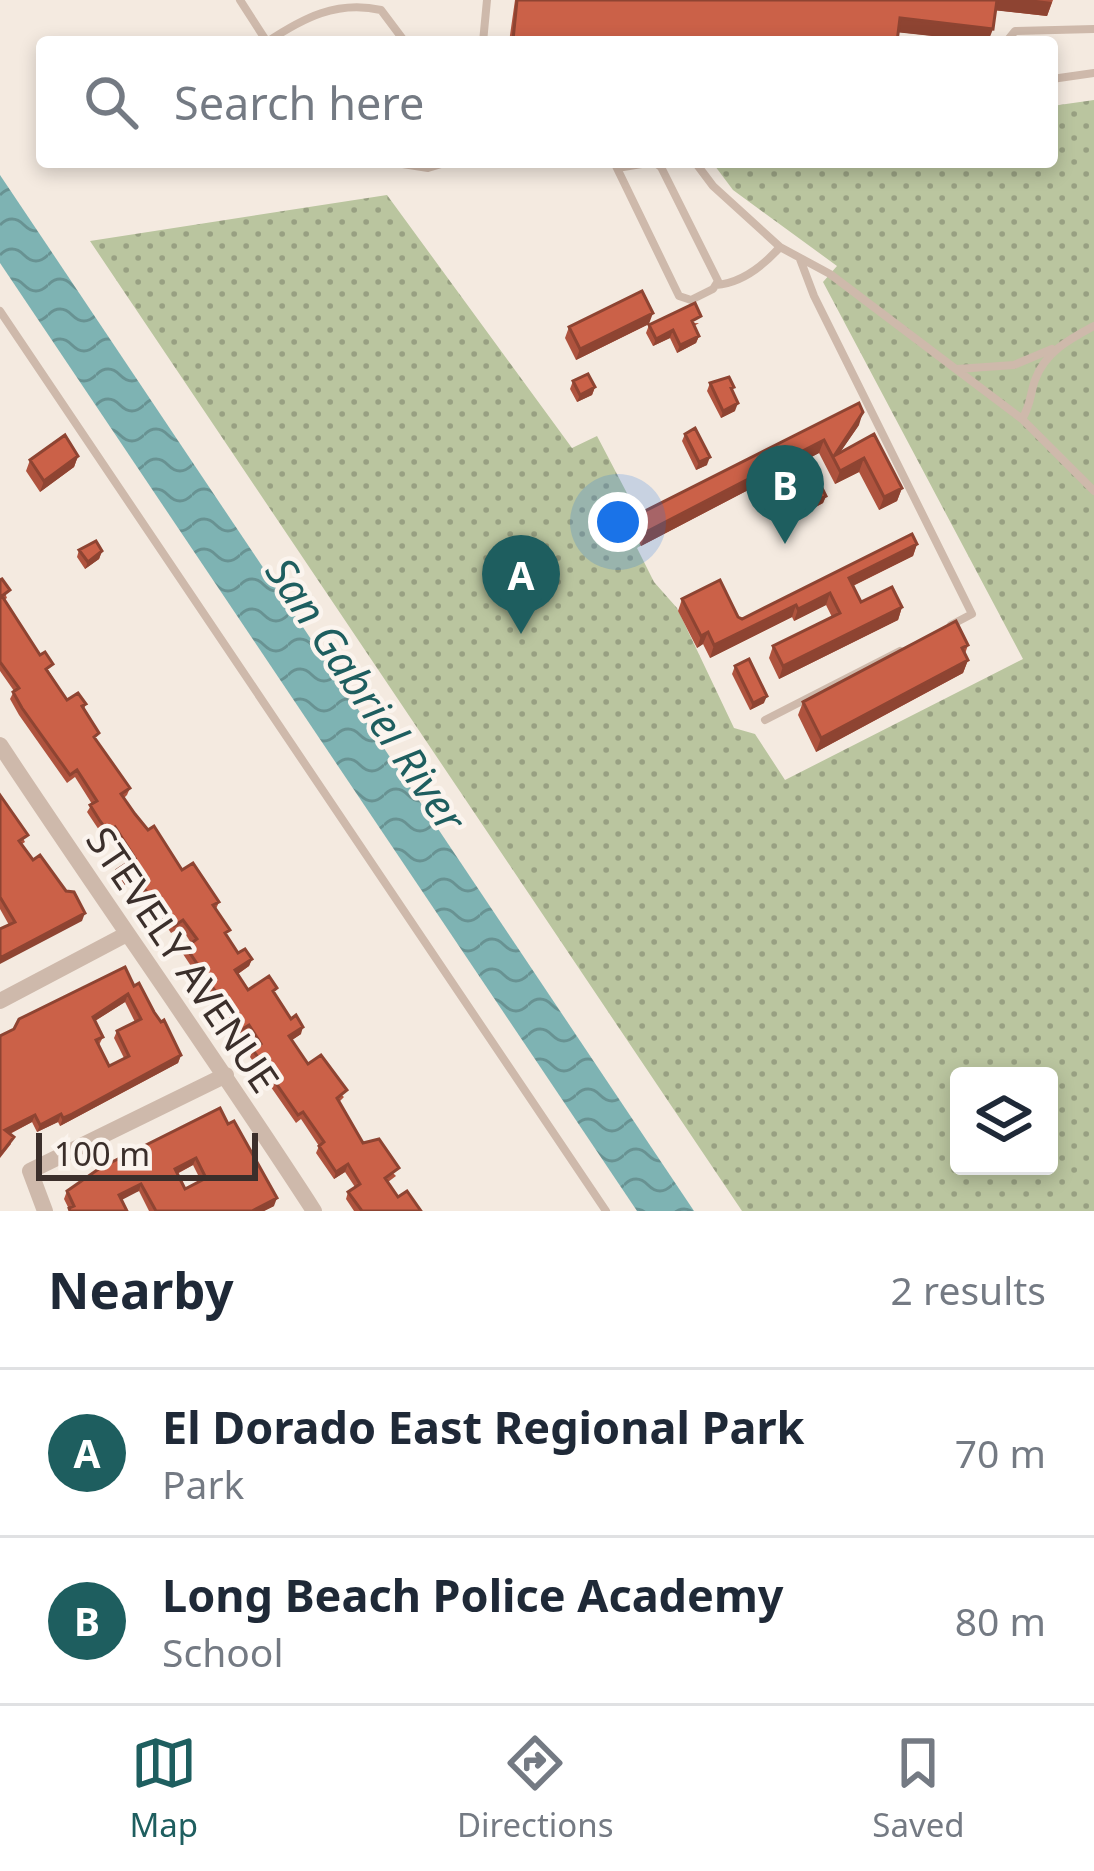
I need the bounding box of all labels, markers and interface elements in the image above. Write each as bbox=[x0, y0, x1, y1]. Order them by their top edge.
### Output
search box bbox=[36, 36, 1058, 168]
icon: search bbox=[78, 69, 144, 135]
text: Search here bbox=[174, 72, 424, 133]
pin: B bbox=[746, 445, 824, 544]
your location bbox=[588, 492, 648, 552]
pin: A bbox=[482, 535, 560, 634]
water label: San Gabriel River bbox=[254, 546, 481, 844]
street label: STEVELY AVENUE bbox=[75, 816, 293, 1102]
map controls bbox=[950, 1067, 1058, 1175]
button: layers bbox=[950, 1067, 1058, 1175]
scale bar bbox=[36, 1127, 258, 1180]
text: 100 m bbox=[54, 1131, 150, 1176]
text: Nearby bbox=[48, 1254, 234, 1324]
text: 2 results bbox=[891, 1263, 1046, 1316]
text: El Dorado East Regional Park bbox=[162, 1396, 804, 1457]
text: A bbox=[74, 1426, 101, 1479]
text: 70 m bbox=[955, 1426, 1046, 1479]
text: Park bbox=[162, 1457, 244, 1510]
text: Long Beach Police Academy bbox=[162, 1564, 784, 1625]
text: B bbox=[74, 1594, 100, 1647]
text: 80 m bbox=[955, 1594, 1046, 1647]
text: School bbox=[162, 1625, 284, 1678]
tab: Map bbox=[129, 1730, 198, 1847]
tab: Directions bbox=[457, 1730, 614, 1847]
tab: Saved bbox=[872, 1730, 965, 1847]

